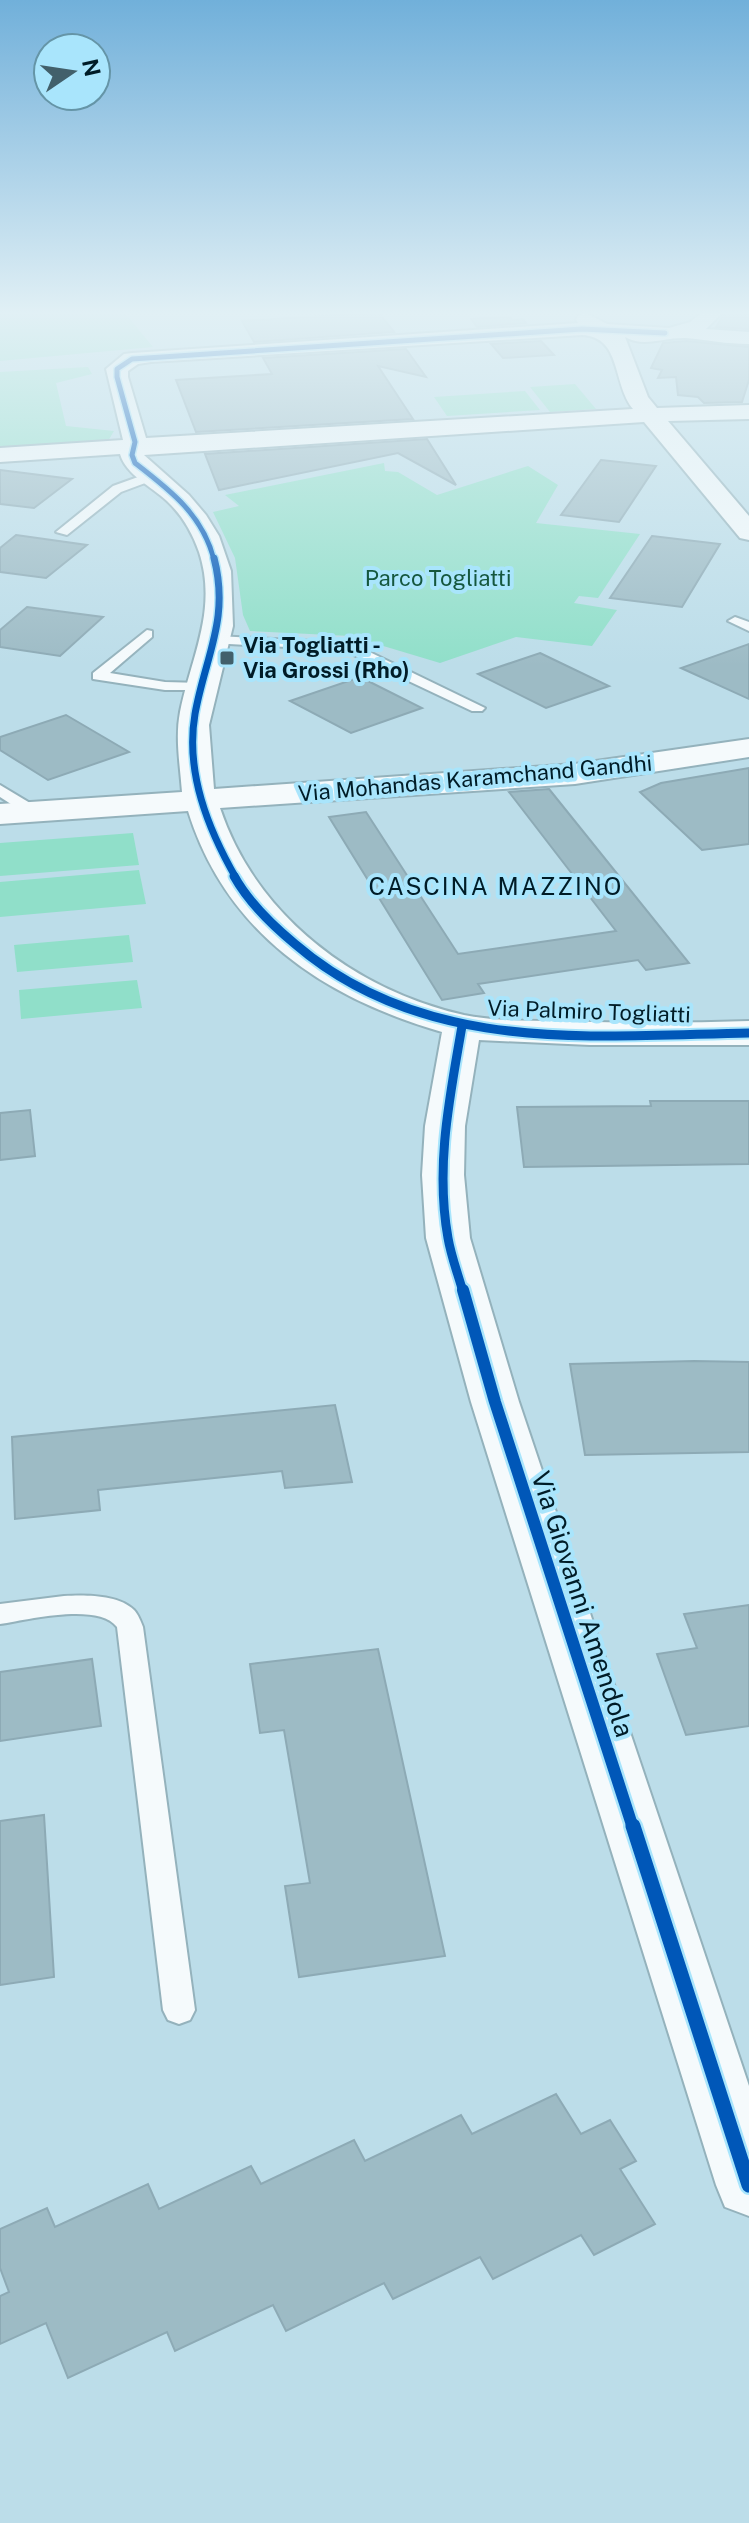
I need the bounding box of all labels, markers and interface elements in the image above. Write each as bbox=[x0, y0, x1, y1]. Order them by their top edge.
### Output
north arrow bbox=[32, 32, 112, 112]
text: N bbox=[77, 56, 106, 79]
park label: Parco Togliatti bbox=[365, 565, 511, 591]
place label: Via Togliatti - Via Grossi (Rho) bbox=[243, 632, 410, 683]
marker: Via Togliatti - Via Grossi (Rho) bbox=[218, 649, 236, 667]
street label: Via Mohandas Karamchand Gandhi bbox=[297, 750, 653, 806]
district label: CASCINA MAZZINO bbox=[369, 872, 623, 900]
street label: Via Palmiro Togliatti bbox=[487, 994, 691, 1028]
street label: Via Giovanni Amendola bbox=[525, 1467, 641, 1741]

